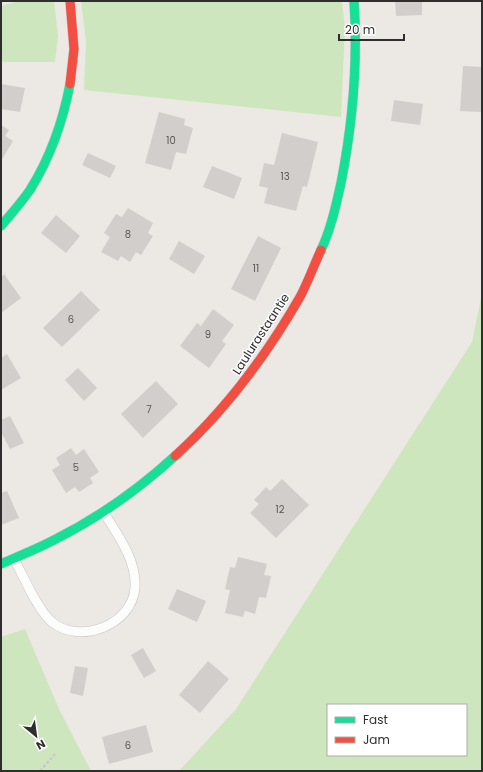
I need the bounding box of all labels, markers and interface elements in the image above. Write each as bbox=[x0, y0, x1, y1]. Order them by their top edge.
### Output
scale bar bbox=[339, 16, 404, 42]
text: 20 m bbox=[345, 21, 375, 38]
house number: 10 bbox=[166, 133, 176, 148]
house number: 13 bbox=[280, 169, 290, 184]
house number: 8 bbox=[125, 227, 131, 242]
house number: 11 bbox=[253, 261, 259, 276]
street label: Laulurastaantie bbox=[228, 290, 293, 378]
house number: 6 bbox=[68, 312, 74, 327]
house number: 9 bbox=[205, 327, 211, 342]
house number: 7 bbox=[146, 402, 152, 417]
house number: 5 bbox=[73, 460, 79, 475]
house number: 12 bbox=[276, 502, 285, 517]
legend bbox=[327, 704, 467, 756]
text: Fast bbox=[363, 711, 388, 728]
north arrow bbox=[16, 716, 56, 756]
text: Jam bbox=[363, 731, 390, 748]
text: N bbox=[33, 736, 48, 754]
house number: 6 bbox=[125, 738, 131, 753]

